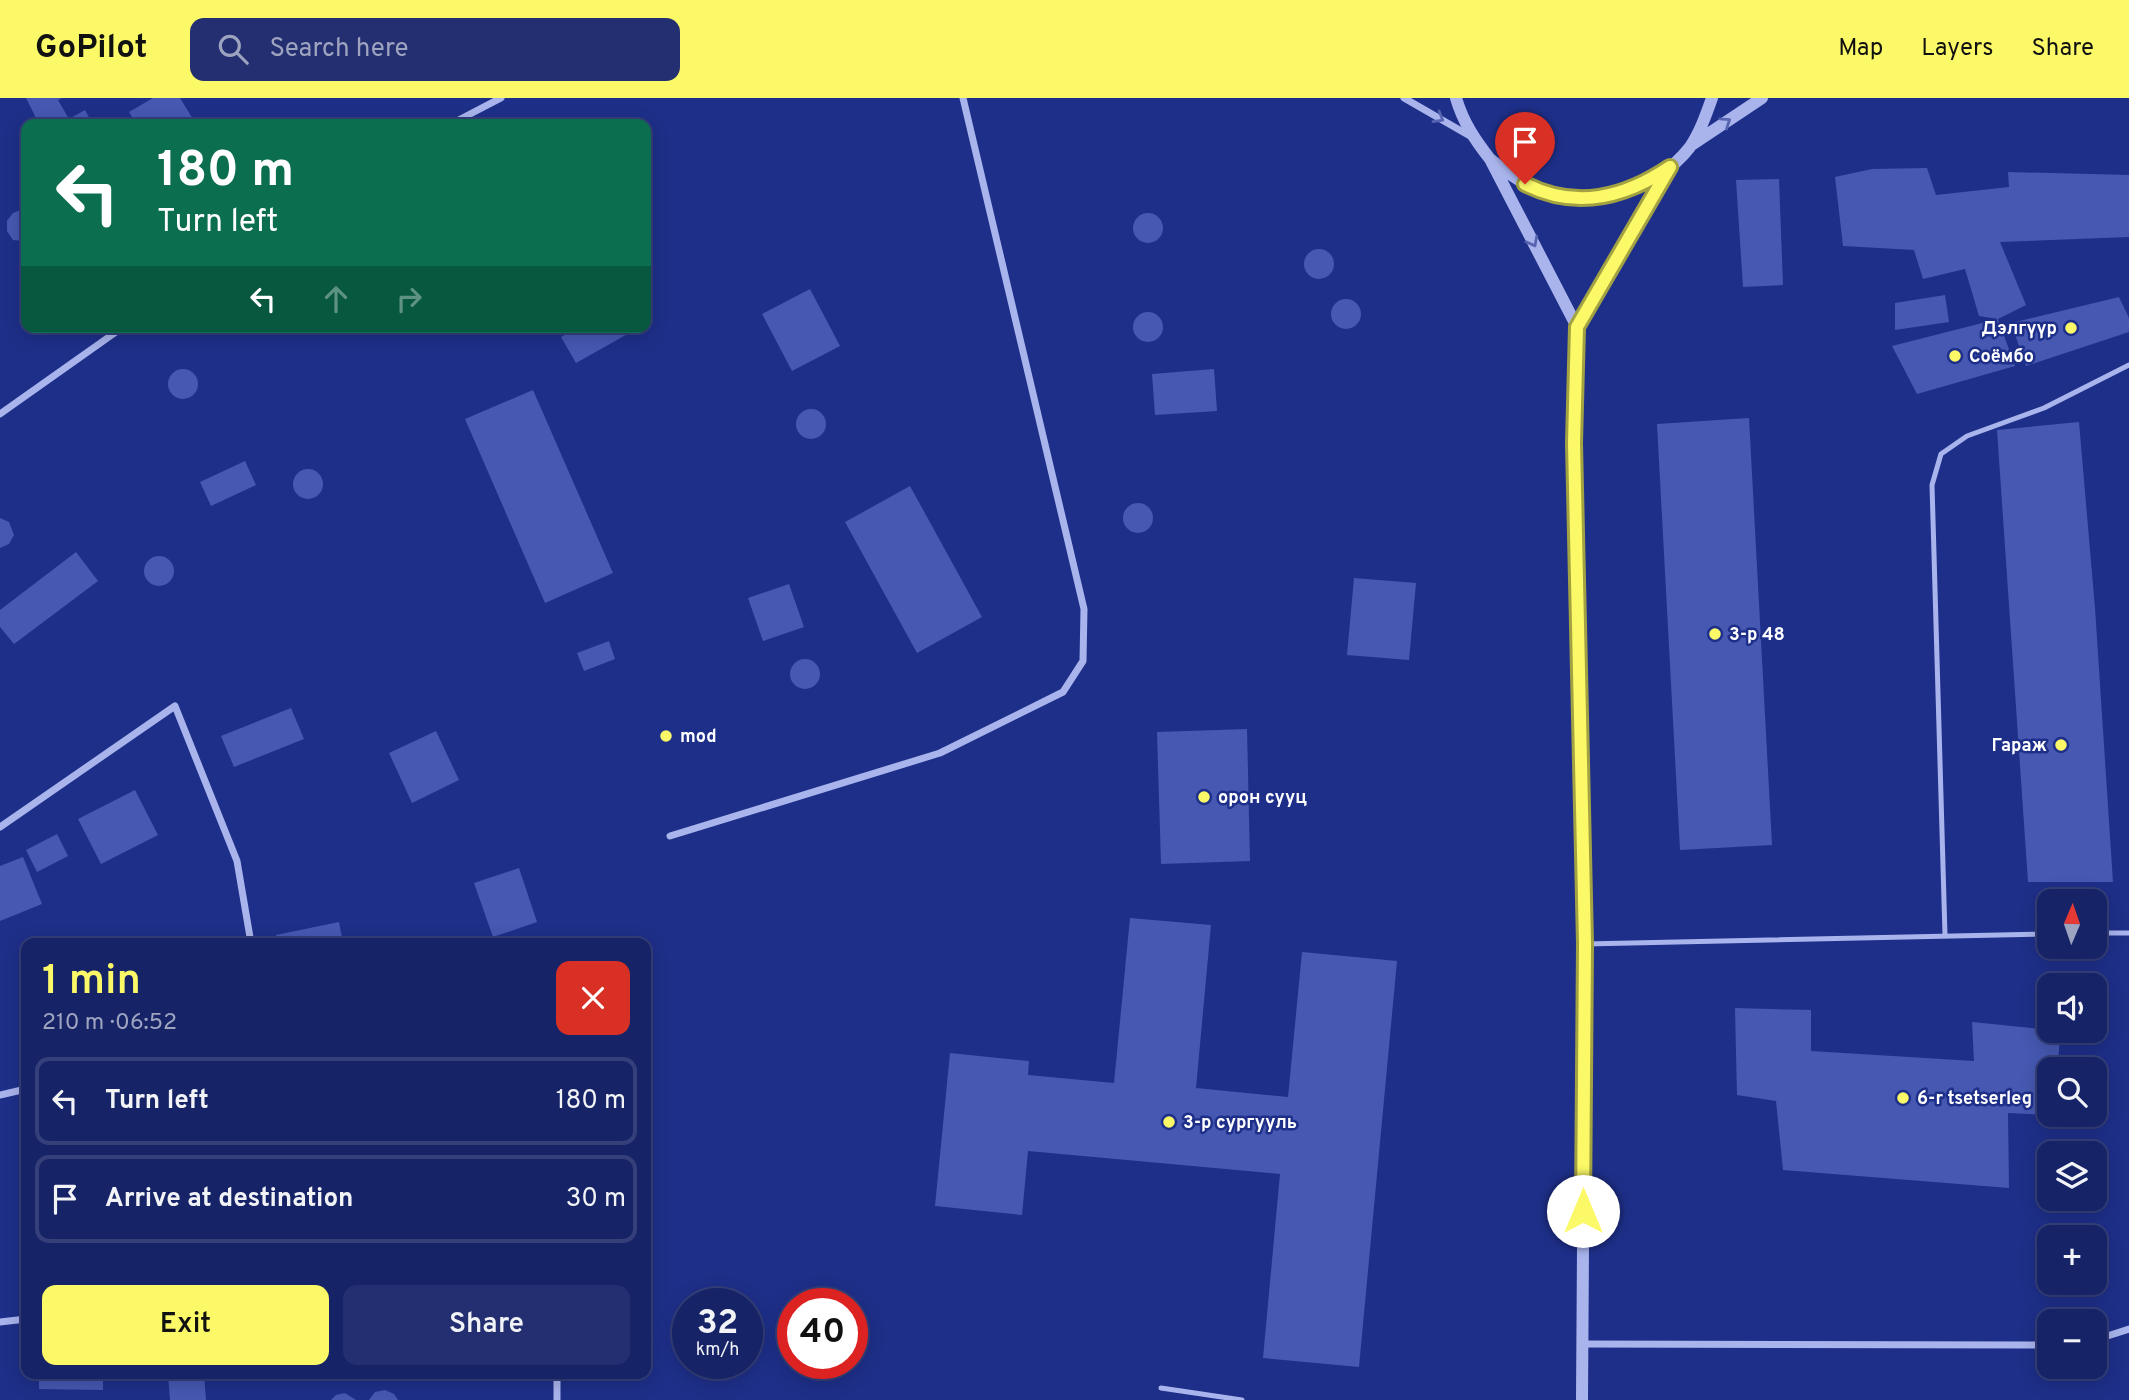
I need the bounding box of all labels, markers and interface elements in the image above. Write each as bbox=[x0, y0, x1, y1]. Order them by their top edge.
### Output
search box bbox=[190, 18, 680, 81]
text: GoPilot bbox=[35, 28, 148, 70]
icon: search bbox=[214, 30, 252, 68]
text: Search here bbox=[270, 33, 408, 66]
text: Map bbox=[1838, 34, 1883, 64]
text: Layers bbox=[1921, 34, 1993, 64]
text: Share bbox=[2031, 34, 2094, 64]
one-way arrow bbox=[1431, 110, 1444, 123]
pin bbox=[1495, 112, 1555, 184]
one-way arrow bbox=[1718, 117, 1731, 130]
icon: arrive bbox=[1506, 123, 1544, 161]
text: 180 m bbox=[157, 142, 294, 204]
icon: left bbox=[42, 147, 133, 238]
text: Turn left bbox=[157, 203, 278, 243]
one-way arrow bbox=[1525, 234, 1539, 247]
icon: left bbox=[244, 280, 282, 318]
icon: ahead bbox=[317, 280, 355, 318]
icon: right bbox=[390, 280, 428, 318]
place label: Дэлгүүр bbox=[1982, 318, 2057, 341]
marker: Дэлгүүр bbox=[2063, 320, 2079, 336]
place label: Соёмбо bbox=[1969, 346, 2034, 369]
marker: Соёмбо bbox=[1947, 348, 1963, 364]
place label: 3-р 48 bbox=[1729, 624, 1785, 647]
marker: 3-р 48 bbox=[1707, 626, 1723, 642]
place label: mod bbox=[680, 726, 717, 749]
marker: mod bbox=[658, 728, 674, 744]
place label: Гараж bbox=[1991, 735, 2047, 758]
marker: Гараж bbox=[2053, 737, 2069, 753]
place label: орон сууц bbox=[1218, 787, 1307, 810]
marker: орон сууц bbox=[1196, 789, 1212, 805]
north arrow bbox=[2037, 889, 2107, 959]
map controls bbox=[2037, 889, 2107, 1379]
text: 1 min bbox=[42, 956, 141, 1009]
button: close bbox=[556, 961, 630, 1035]
button: sound bbox=[2037, 973, 2107, 1043]
text: 210 m · 06:52 bbox=[42, 1009, 177, 1038]
button: search bbox=[2037, 1057, 2107, 1127]
icon: left bbox=[46, 1082, 84, 1120]
text: Turn left bbox=[105, 1085, 209, 1118]
text: 180 m bbox=[556, 1085, 626, 1118]
place label: 6-r tsetserleg bbox=[1917, 1088, 2032, 1111]
marker: 6-r tsetserleg bbox=[1895, 1090, 1911, 1106]
place label: 3-р сургууль bbox=[1183, 1112, 1297, 1135]
marker: 3-р сургууль bbox=[1161, 1114, 1177, 1130]
button: layers bbox=[2037, 1141, 2107, 1211]
position arrow bbox=[1546, 1174, 1620, 1248]
icon: arrive bbox=[46, 1180, 84, 1218]
text: Arrive at destination bbox=[105, 1183, 353, 1216]
text: 30 m bbox=[566, 1183, 626, 1216]
button: + bbox=[2037, 1225, 2107, 1295]
button: Exit bbox=[42, 1285, 329, 1365]
button: Share bbox=[343, 1285, 630, 1365]
speed limit sign: 40 bbox=[777, 1288, 868, 1379]
text: 32 bbox=[697, 1302, 738, 1346]
button: − bbox=[2037, 1309, 2107, 1379]
text: km/h bbox=[696, 1339, 739, 1362]

